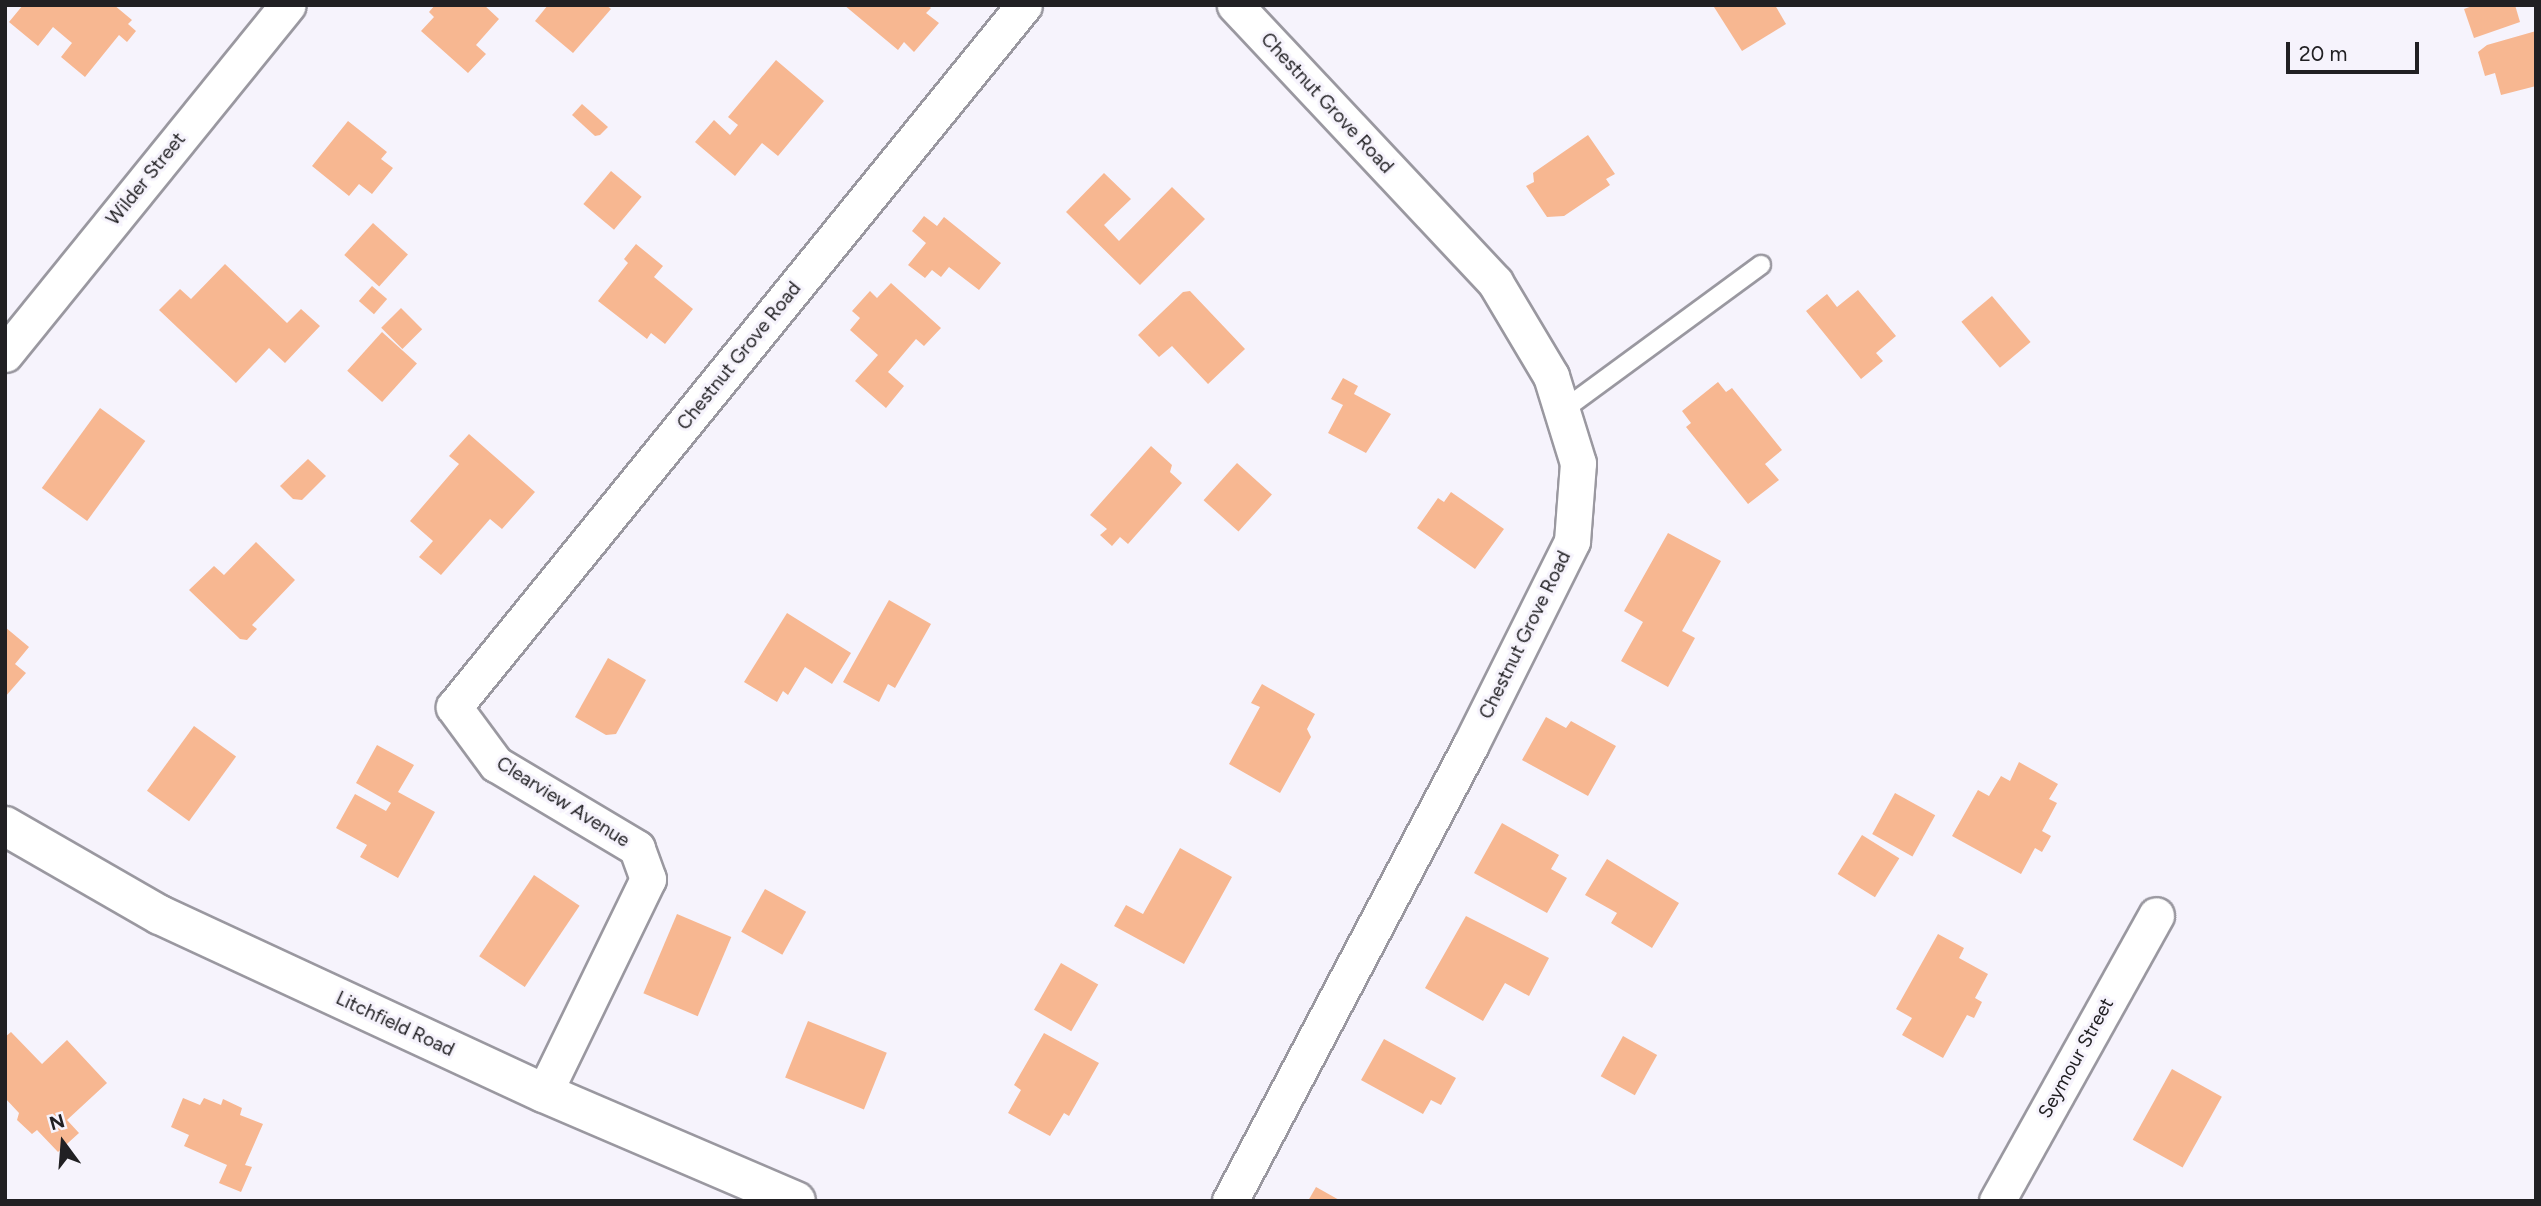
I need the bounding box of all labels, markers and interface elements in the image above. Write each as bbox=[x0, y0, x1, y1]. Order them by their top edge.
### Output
street label: Chestnut Grove Road bbox=[1256, 28, 1398, 178]
scale bar bbox=[2289, 28, 2422, 72]
text: 20 m bbox=[2299, 41, 2347, 66]
street label: Wilder Street bbox=[102, 128, 190, 230]
street label: Chestnut Grove Road bbox=[672, 277, 806, 435]
street label: Chestnut Grove Road bbox=[1474, 547, 1576, 723]
street label: Clearview Avenue bbox=[492, 752, 634, 852]
street label: Litchfield Road bbox=[332, 987, 458, 1061]
street label: Seymour Street bbox=[2034, 994, 2118, 1122]
north arrow bbox=[28, 1108, 98, 1178]
text: N bbox=[47, 1109, 67, 1135]

